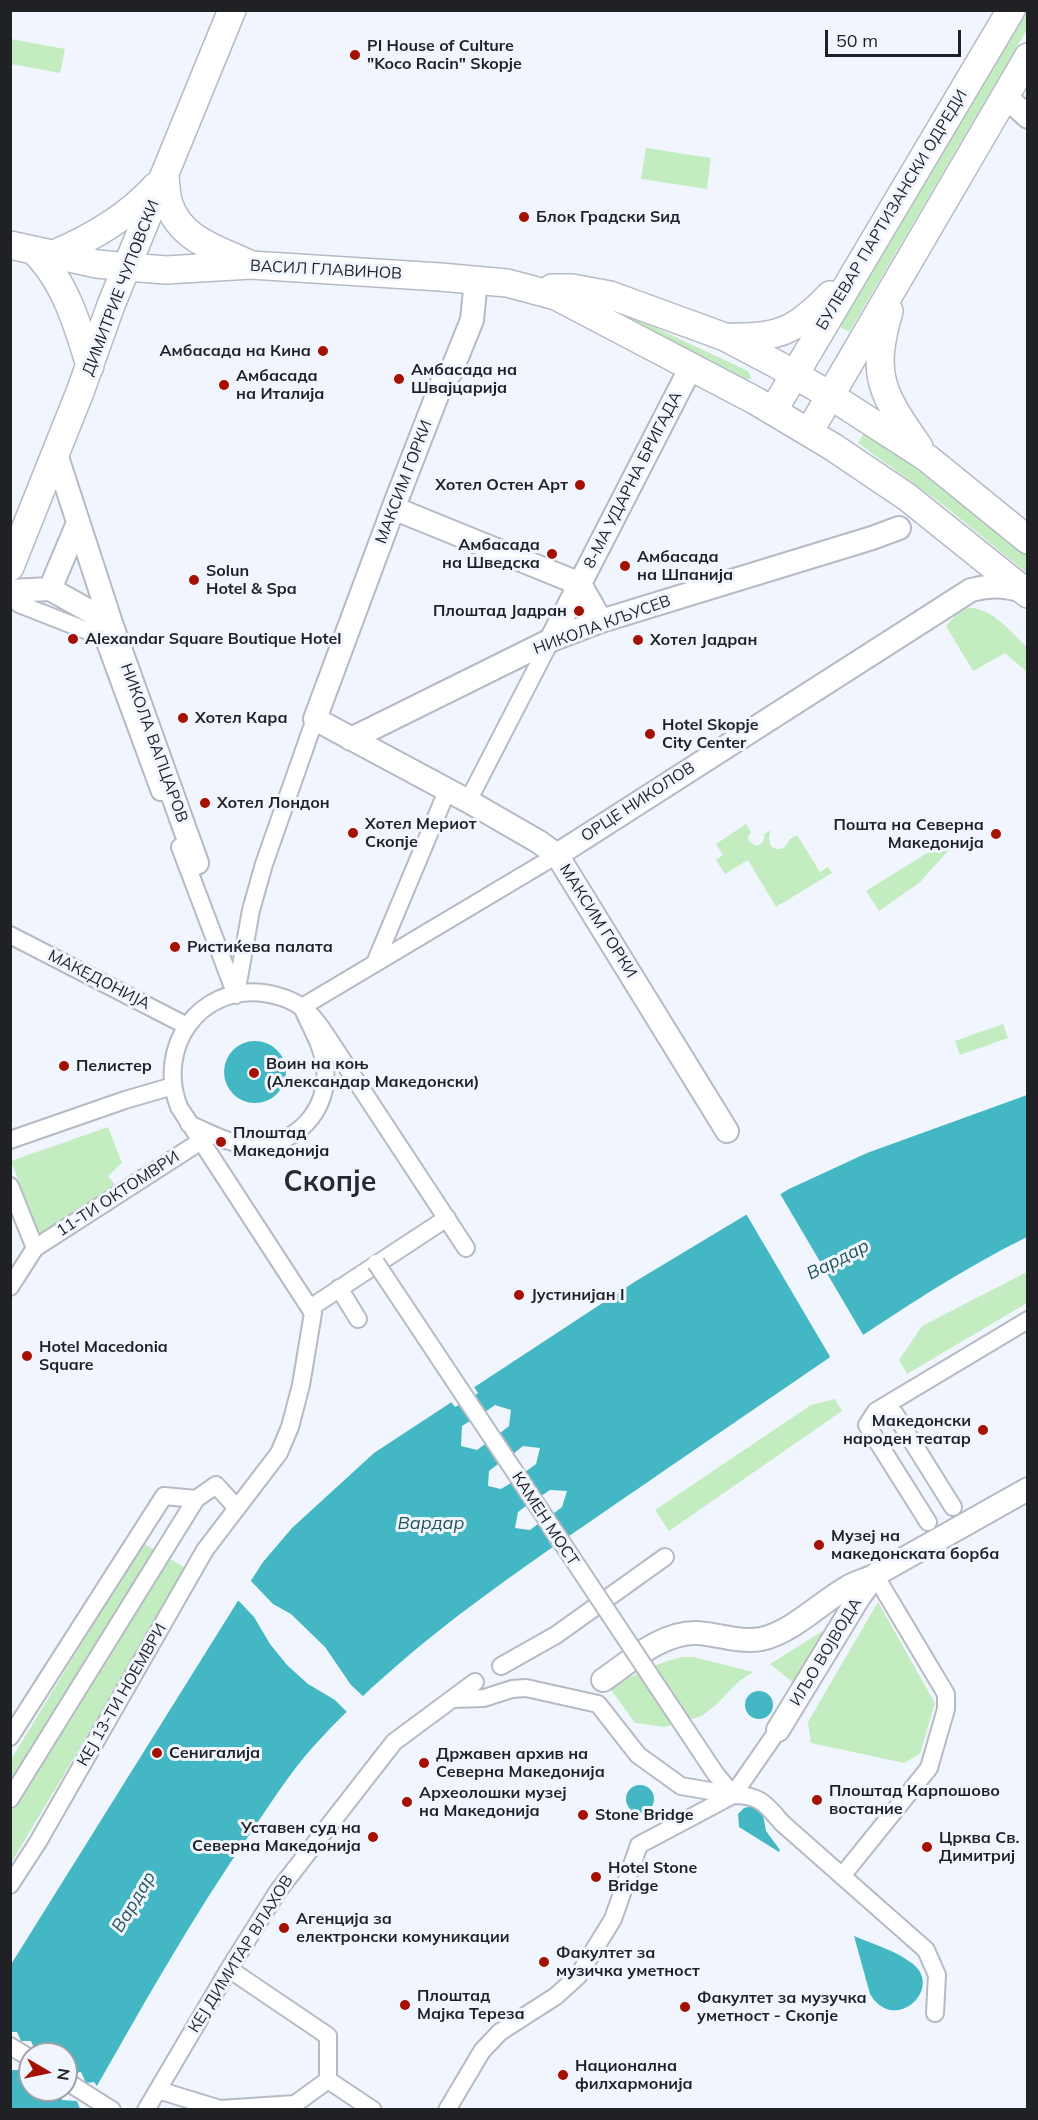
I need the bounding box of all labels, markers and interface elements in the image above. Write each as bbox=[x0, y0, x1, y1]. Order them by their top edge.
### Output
scale bar bbox=[828, 18, 964, 56]
text: 50 m bbox=[836, 29, 878, 52]
place label: PI House of Culture "Koco Racin" Skopje bbox=[367, 36, 522, 74]
marker: PI House of Culture "Koco Racin" Skopje bbox=[348, 48, 362, 62]
street label: БУЛЕВАР ПАРТИЗАНСКИ ОДРЕДИ bbox=[812, 86, 972, 334]
street label: ДИМИТРИЕ ЧУПОВСКИ bbox=[79, 197, 163, 379]
place label: Блок Градски Sид bbox=[536, 207, 680, 227]
marker: Блок Градски Sид bbox=[517, 210, 531, 224]
street label: ВАСИЛ ГЛАВИНОВ bbox=[250, 256, 402, 284]
place label: Амбасада на Кина bbox=[160, 341, 311, 361]
marker: Амбасада на Кина bbox=[316, 344, 330, 358]
place label: Амбасада на Швајцарија bbox=[411, 360, 517, 398]
place label: Амбасада на Италија bbox=[236, 366, 325, 404]
marker: Амбасада на Швајцарија bbox=[392, 372, 406, 386]
marker: Амбасада на Италија bbox=[217, 378, 231, 392]
street label: 8-МА УДАРНА БРИГАДА bbox=[580, 388, 686, 572]
street label: МАКСИМ ГОРКИ bbox=[372, 418, 436, 546]
place label: Хотел Остен Арт bbox=[435, 475, 568, 495]
marker: Хотел Остен Арт bbox=[573, 478, 587, 492]
place label: Амбасада на Шведска bbox=[442, 535, 540, 573]
marker: Амбасада на Шведска bbox=[545, 547, 559, 561]
place label: Амбасада на Шпанија bbox=[637, 547, 733, 585]
marker: Амбасада на Шпанија bbox=[618, 559, 632, 573]
place label: Solun Hotel & Spa bbox=[206, 561, 297, 599]
marker: Solun Hotel & Spa bbox=[187, 573, 201, 587]
street label: НИКОЛА КЉУСЕВ bbox=[531, 591, 673, 659]
place label: Плоштад Јадран bbox=[433, 601, 567, 621]
marker: Плоштад Јадран bbox=[572, 604, 586, 618]
place label: Alexandar Square Boutique Hotel bbox=[85, 629, 341, 649]
place label: Хотел Јадран bbox=[650, 630, 757, 650]
marker: Alexandar Square Boutique Hotel bbox=[66, 632, 80, 646]
marker: Хотел Јадран bbox=[631, 633, 645, 647]
street label: НИКОЛА ВАПЦАРОВ bbox=[116, 661, 192, 825]
place label: Хотел Кара bbox=[195, 708, 288, 728]
marker: Хотел Кара bbox=[176, 711, 190, 725]
place label: Hotel Skopje City Center bbox=[662, 715, 758, 753]
marker: Hotel Skopje City Center bbox=[643, 727, 657, 741]
street label: ОРЦЕ НИКОЛОВ bbox=[578, 758, 698, 846]
place label: Хотел Лондон bbox=[217, 793, 330, 813]
marker: Хотел Лондон bbox=[198, 796, 212, 810]
place label: Хотел Мериот Скопје bbox=[365, 814, 476, 852]
place label: Пошта на Северна Македонија bbox=[833, 815, 984, 853]
marker: Хотел Мериот Скопје bbox=[346, 826, 360, 840]
marker: Пошта на Северна Македонија bbox=[989, 827, 1003, 841]
street label: МАКСИМ ГОРКИ bbox=[555, 861, 641, 981]
place label: Ристиќева палата bbox=[187, 937, 333, 957]
marker: Ристиќева палата bbox=[168, 940, 182, 954]
street label: МАКЕДОНИЈА bbox=[45, 946, 153, 1014]
place label: Воин на коњ (Александар Македонски) bbox=[266, 1054, 480, 1092]
place label: Пелистер bbox=[76, 1056, 152, 1076]
marker: Пелистер bbox=[57, 1059, 71, 1073]
marker: Воин на коњ (Александар Македонски) bbox=[247, 1066, 261, 1080]
place label: Плоштад Македонија bbox=[233, 1123, 329, 1161]
marker: Плоштад Македонија bbox=[214, 1135, 228, 1149]
street label: 11-ТИ ОКТОМВРИ bbox=[53, 1147, 183, 1241]
district label: Скопје bbox=[284, 1166, 376, 1200]
water label: Вардар bbox=[803, 1235, 873, 1285]
place label: Јустинијан I bbox=[531, 1285, 625, 1305]
marker: Јустинијан I bbox=[512, 1288, 526, 1302]
place label: Hotel Macedonia Square bbox=[39, 1337, 168, 1375]
marker: Hotel Macedonia Square bbox=[20, 1349, 34, 1363]
place label: Македонски народен театар bbox=[843, 1411, 971, 1449]
marker: Македонски народен театар bbox=[976, 1423, 990, 1437]
street label: КАМЕН МОСТ bbox=[508, 1468, 582, 1570]
water label: Вардар bbox=[397, 1513, 465, 1535]
place label: Музеј на македонската борба bbox=[831, 1526, 999, 1564]
marker: Музеј на македонската борба bbox=[812, 1538, 826, 1552]
street label: ИЉО ВОЈВОДА bbox=[786, 1595, 866, 1709]
street label: КЕЈ 13-ТИ НОЕМВРИ bbox=[73, 1620, 171, 1770]
place label: Сенигалија bbox=[169, 1743, 260, 1763]
place label: Државен архив на Северна Македонија bbox=[436, 1744, 605, 1782]
marker: Сенигалија bbox=[150, 1746, 164, 1760]
marker: Државен архив на Северна Македонија bbox=[417, 1756, 431, 1770]
place label: Плоштад Карпошово востание bbox=[829, 1781, 1000, 1819]
place label: Археолошки музеј на Македонија bbox=[419, 1783, 567, 1821]
marker: Плоштад Карпошово востание bbox=[810, 1793, 824, 1807]
marker: Археолошки музеј на Македонија bbox=[400, 1795, 414, 1809]
place label: Stone Bridge bbox=[595, 1805, 694, 1825]
marker: Stone Bridge bbox=[576, 1808, 590, 1822]
place label: Уставен суд на Северна Македонија bbox=[192, 1818, 361, 1856]
place label: Црква Св. Димитриј bbox=[939, 1828, 1019, 1866]
marker: Уставен суд на Северна Македонија bbox=[366, 1830, 380, 1844]
marker: Црква Св. Димитриј bbox=[920, 1840, 934, 1854]
place label: Hotel Stone Bridge bbox=[608, 1858, 697, 1896]
water label: Вардар bbox=[107, 1868, 161, 1936]
marker: Hotel Stone Bridge bbox=[589, 1870, 603, 1884]
street label: КЕЈ ДИМИТАР ВЛАХОВ bbox=[185, 1872, 297, 2036]
place label: Агенција за електронски комуникации bbox=[296, 1909, 510, 1947]
marker: Агенција за електронски комуникации bbox=[277, 1921, 291, 1935]
place label: Факултет за музичка уметност bbox=[556, 1943, 700, 1981]
marker: Факултет за музичка уметност bbox=[537, 1955, 551, 1969]
place label: Плоштад Мајка Тереза bbox=[417, 1986, 525, 2024]
place label: Факултет за музучка уметност - Скопје bbox=[697, 1988, 867, 2026]
marker: Плоштад Мајка Тереза bbox=[398, 1998, 412, 2012]
marker: Факултет за музучка уметност - Скопје bbox=[678, 2000, 692, 2014]
north arrow bbox=[18, 2042, 78, 2102]
place label: Национална филхармонија bbox=[575, 2056, 693, 2094]
text: N bbox=[53, 2067, 75, 2082]
marker: Национална филхармонија bbox=[556, 2068, 570, 2082]

